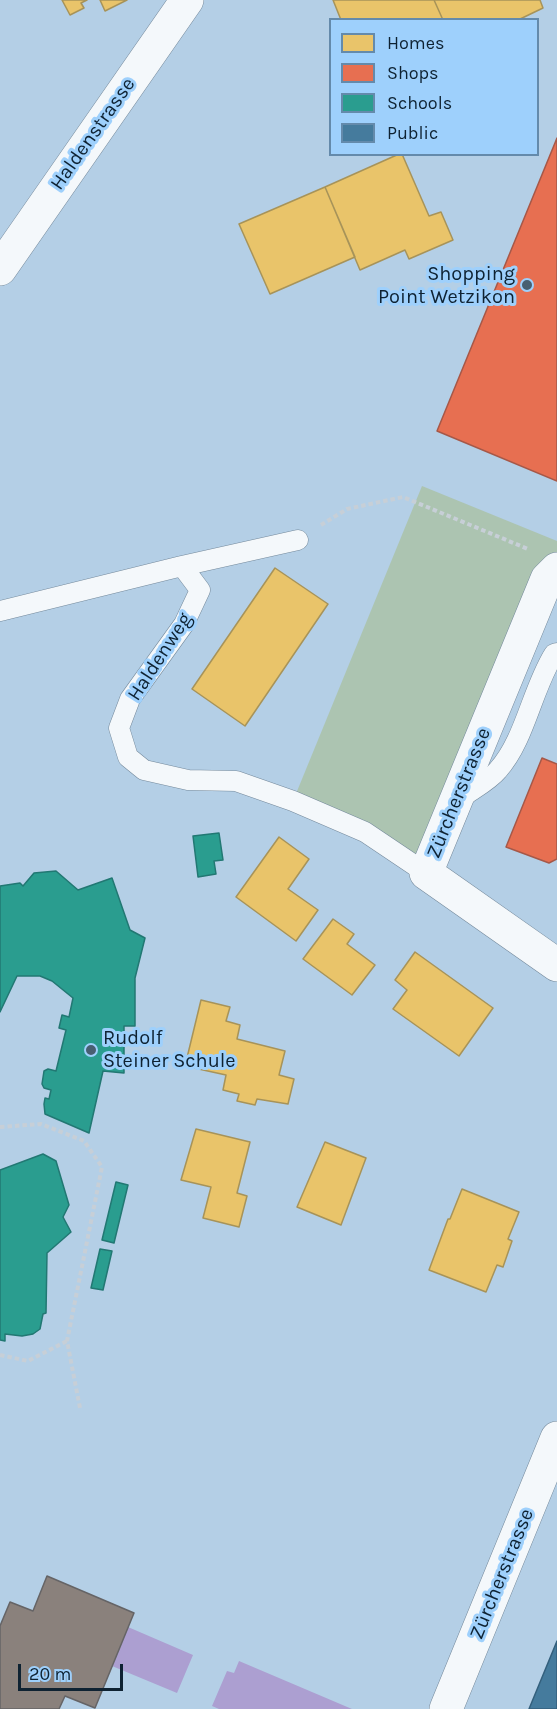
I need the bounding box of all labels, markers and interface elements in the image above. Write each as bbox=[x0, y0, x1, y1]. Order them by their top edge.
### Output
legend bbox=[329, 18, 539, 156]
text: Homes bbox=[387, 32, 444, 54]
text: Shops bbox=[387, 62, 439, 84]
street label: Haldenstrasse bbox=[45, 73, 141, 195]
text: Schools bbox=[387, 92, 452, 114]
text: Public bbox=[387, 122, 438, 144]
place label: Shopping Point Wetzikon bbox=[378, 262, 515, 309]
marker: Shopping Point Wetzikon bbox=[520, 278, 534, 292]
street label: Haldenweg bbox=[123, 608, 197, 706]
street label: Zürcherstrasse bbox=[422, 724, 496, 862]
place label: Rudolf Steiner Schule bbox=[103, 1026, 236, 1073]
marker: Rudolf Steiner Schule bbox=[84, 1043, 98, 1057]
street label: Zürcherstrasse bbox=[465, 1505, 539, 1643]
scale bar bbox=[21, 1652, 126, 1690]
text: 20 m bbox=[29, 1663, 71, 1685]

